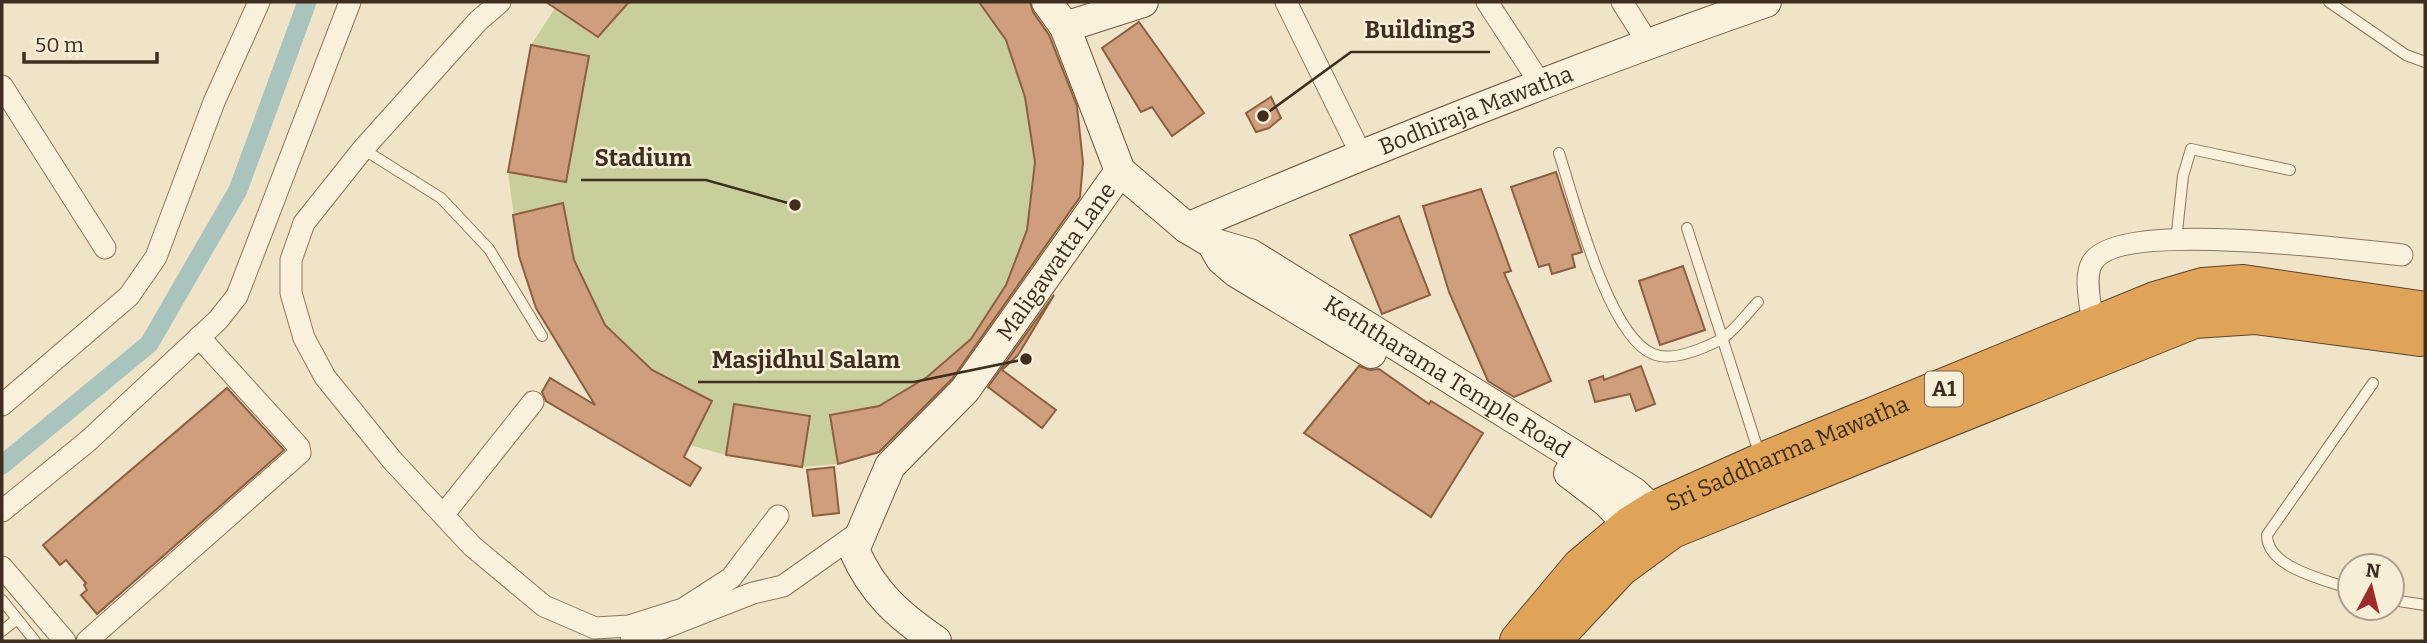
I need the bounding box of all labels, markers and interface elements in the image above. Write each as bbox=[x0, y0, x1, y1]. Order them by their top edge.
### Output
callout: Building3 bbox=[1351, 7, 1490, 52]
text: Building3 bbox=[1365, 16, 1475, 44]
scale bar bbox=[24, 21, 158, 65]
text: 50 m bbox=[35, 32, 84, 58]
street label: Bodhiraja Mawatha bbox=[1375, 59, 1577, 161]
callout: Stadium bbox=[581, 135, 706, 180]
text: Stadium bbox=[594, 144, 692, 172]
street label: Maligawatta Lane bbox=[990, 177, 1121, 346]
street label: Keththarama Temple Road bbox=[1319, 290, 1576, 464]
callout: Masjidhul Salam bbox=[698, 337, 914, 382]
text: Masjidhul Salam bbox=[712, 346, 900, 374]
road number: A1 bbox=[1925, 372, 1963, 406]
street label: Sri Saddharma Mawatha bbox=[1661, 389, 1913, 517]
north arrow bbox=[2336, 552, 2406, 622]
text: N bbox=[2364, 558, 2382, 583]

